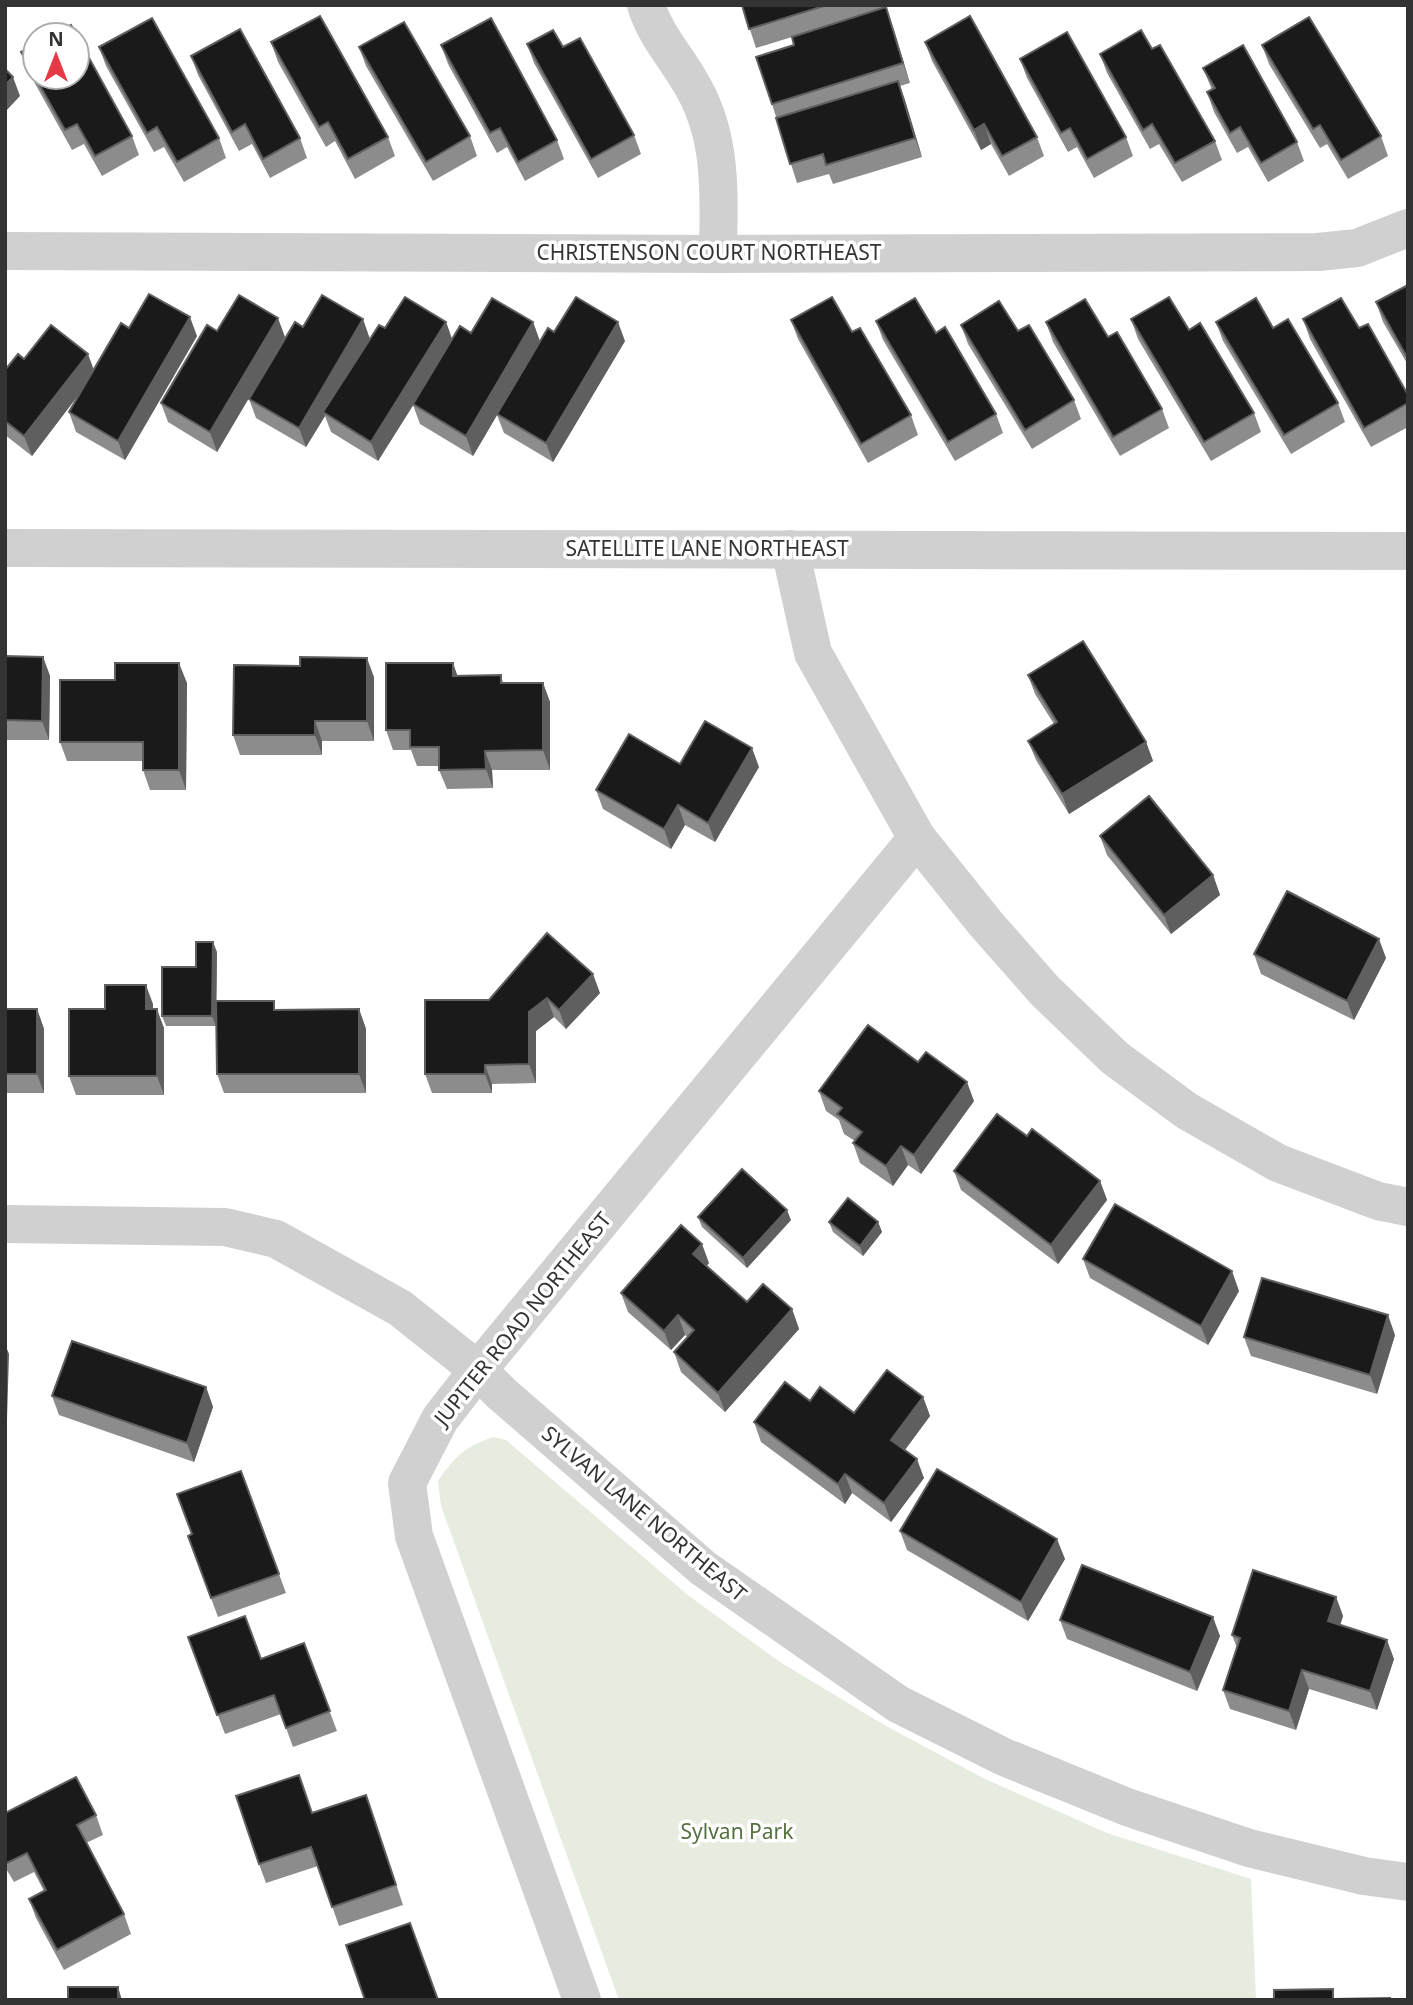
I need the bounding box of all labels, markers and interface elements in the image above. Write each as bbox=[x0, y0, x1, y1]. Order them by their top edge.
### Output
north arrow bbox=[21, 21, 91, 91]
text: N bbox=[48, 26, 64, 52]
street label: CHRISTENSON COURT NORTHEAST bbox=[537, 238, 882, 266]
street label: SATELLITE LANE NORTHEAST bbox=[565, 534, 849, 562]
street label: JUPITER ROAD NORTHEAST bbox=[426, 1206, 617, 1432]
street label: SYLVAN LANE NORTHEAST bbox=[536, 1419, 753, 1607]
park label: Sylvan Park bbox=[681, 1817, 794, 1845]

